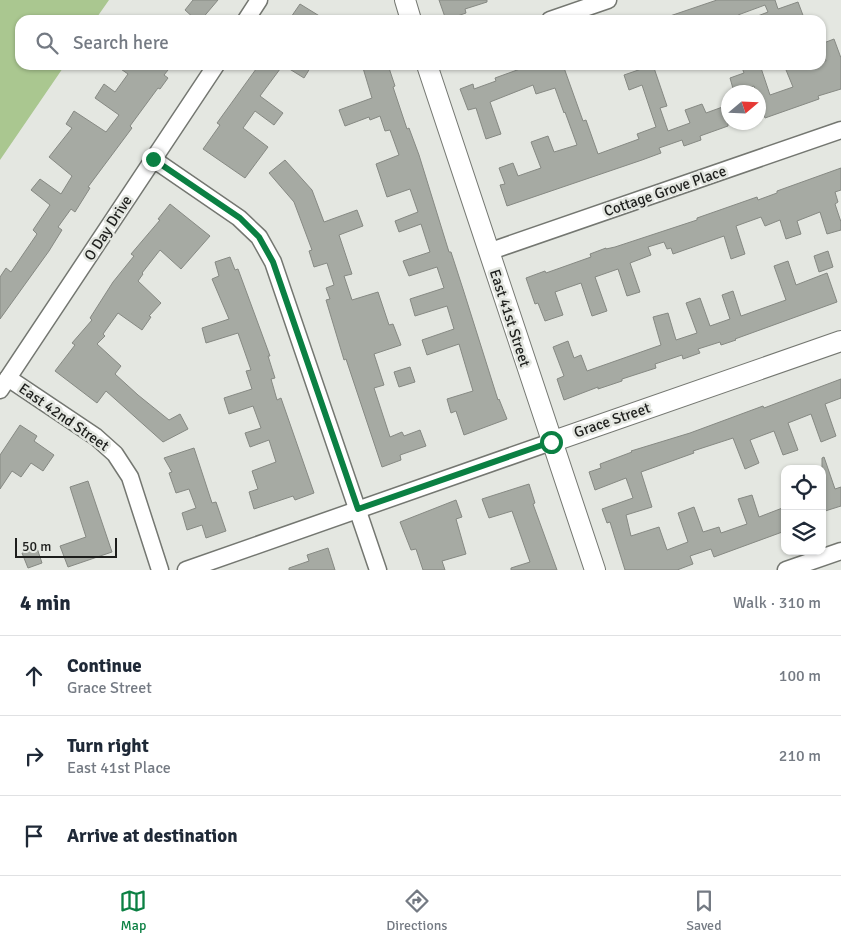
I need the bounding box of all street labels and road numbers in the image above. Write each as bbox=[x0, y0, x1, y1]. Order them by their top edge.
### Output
street label: Cottage Grove Place bbox=[601, 162, 729, 220]
street label: O Day Drive bbox=[80, 192, 136, 264]
street label: East 41st Street bbox=[486, 267, 534, 369]
street label: East 42nd Street bbox=[15, 379, 113, 455]
street label: Grace Street bbox=[571, 399, 653, 441]

